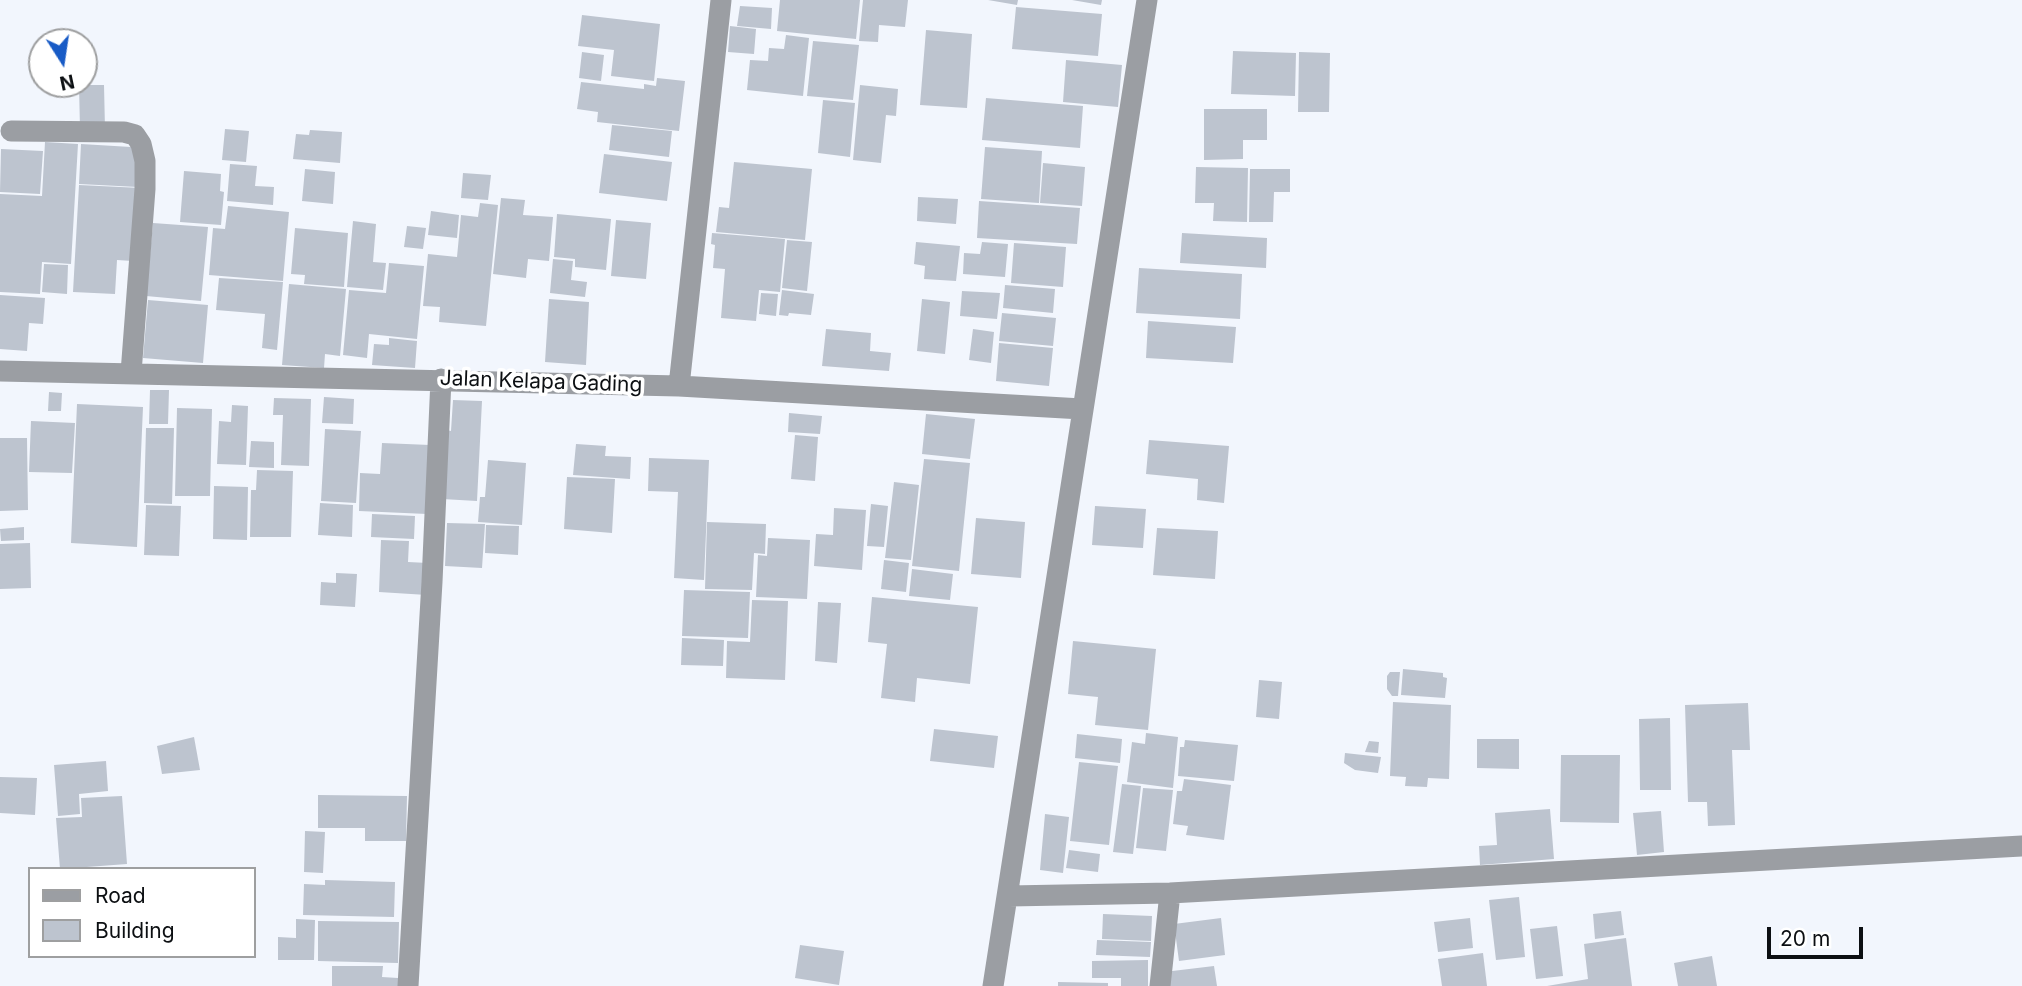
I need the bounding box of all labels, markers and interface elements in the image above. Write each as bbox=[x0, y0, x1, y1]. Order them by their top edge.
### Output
north arrow bbox=[28, 28, 98, 98]
text: N bbox=[58, 69, 77, 95]
street label: Jalan Kelapa Gading bbox=[439, 366, 643, 398]
legend bbox=[28, 867, 256, 958]
text: Road bbox=[95, 883, 146, 908]
scale bar bbox=[1770, 912, 1866, 956]
text: Building bbox=[95, 918, 175, 943]
text: 20 m bbox=[1780, 926, 1830, 951]

